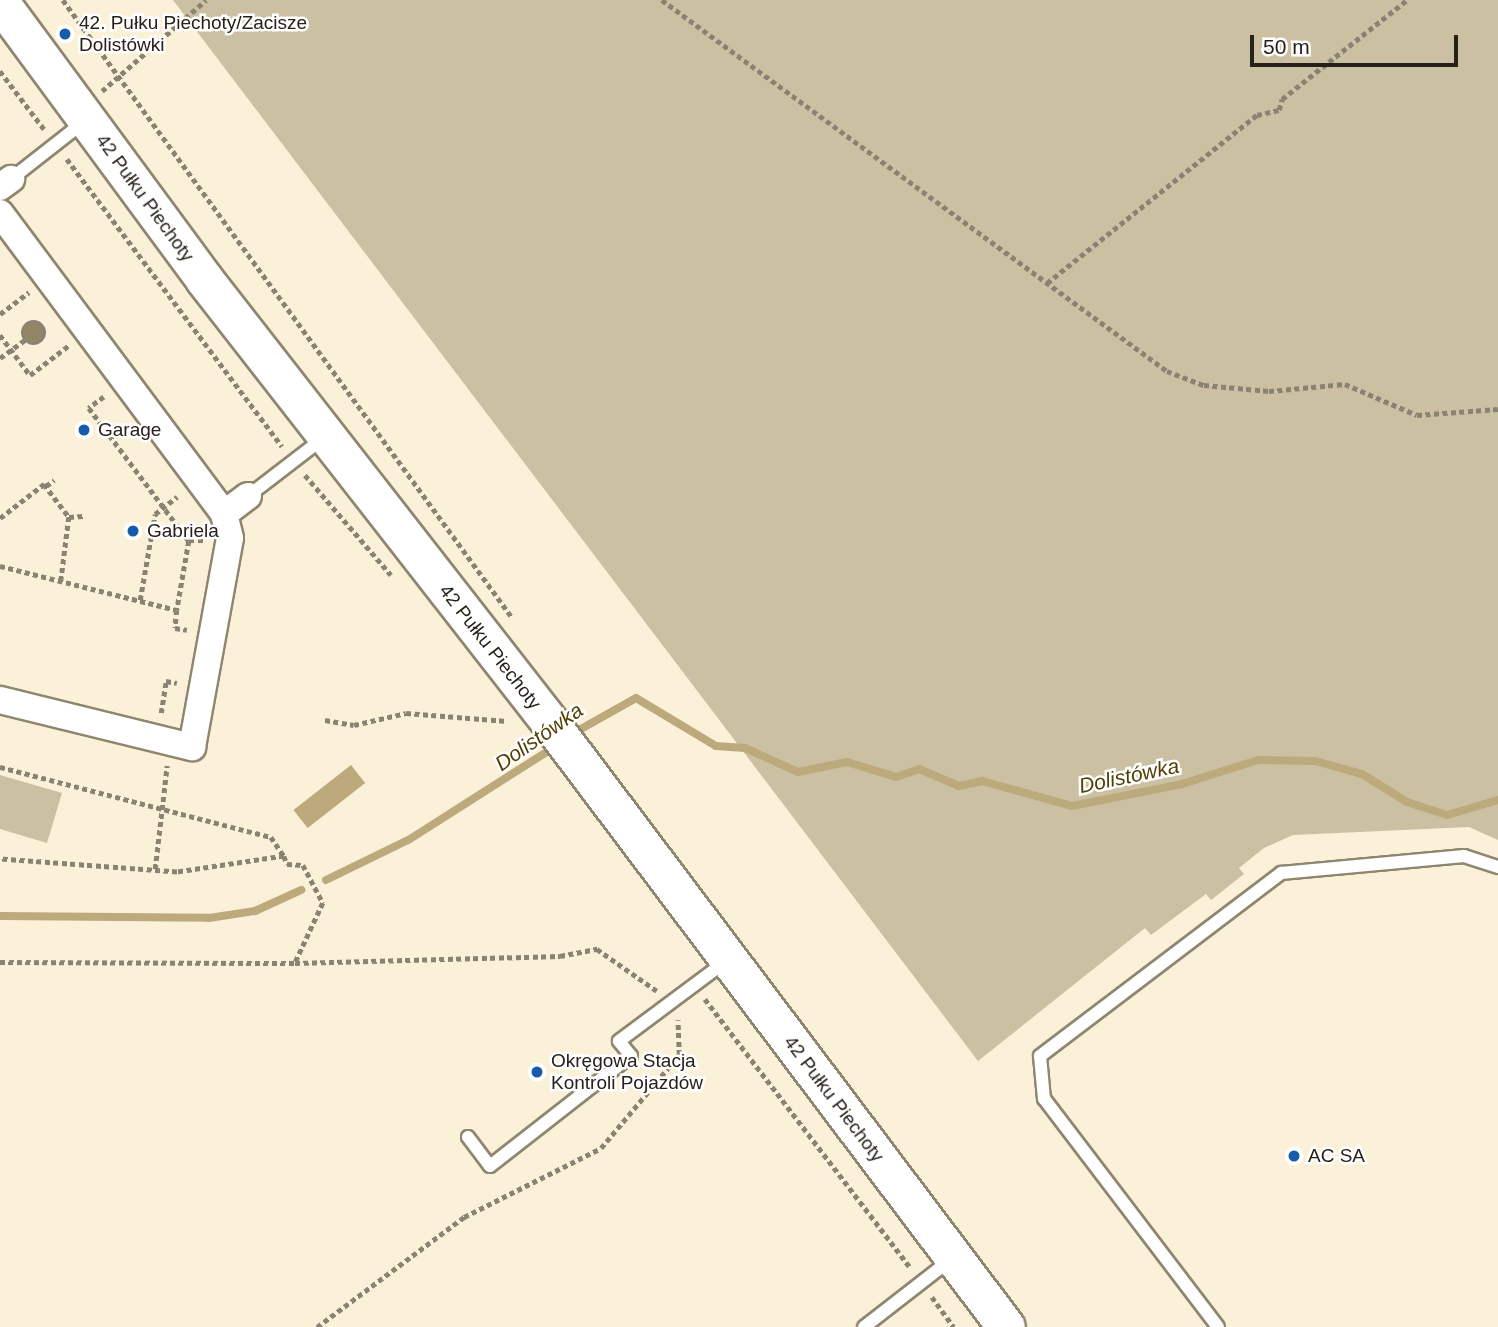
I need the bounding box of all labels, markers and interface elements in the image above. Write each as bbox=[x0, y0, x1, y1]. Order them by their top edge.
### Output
place label: 42. Pułku Piechoty/Zacisze Dolistówki bbox=[79, 12, 307, 56]
scale bar bbox=[1253, 21, 1461, 65]
marker: 42. Pułku Piechoty/Zacisze Dolistówki bbox=[57, 26, 73, 42]
text: 50 m bbox=[1263, 35, 1310, 58]
street label: 42 Pułku Piechoty bbox=[91, 130, 199, 266]
place label: Garage bbox=[98, 419, 161, 441]
marker: Garage bbox=[76, 422, 92, 438]
place label: Gabriela bbox=[147, 520, 219, 542]
marker: Gabriela bbox=[125, 523, 141, 539]
street label: 42 Pułku Piechoty bbox=[434, 580, 546, 714]
water label: Dolistówka bbox=[490, 698, 588, 776]
water label: Dolistówka bbox=[1077, 753, 1181, 799]
street label: 42 Pułku Piechoty bbox=[779, 1031, 889, 1167]
place label: Okręgowa Stacja Kontroli Pojazdów bbox=[551, 1050, 703, 1094]
marker: Okręgowa Stacja Kontroli Pojazdów bbox=[529, 1064, 545, 1080]
place label: AC SA bbox=[1308, 1145, 1365, 1167]
marker: AC SA bbox=[1286, 1148, 1302, 1164]

